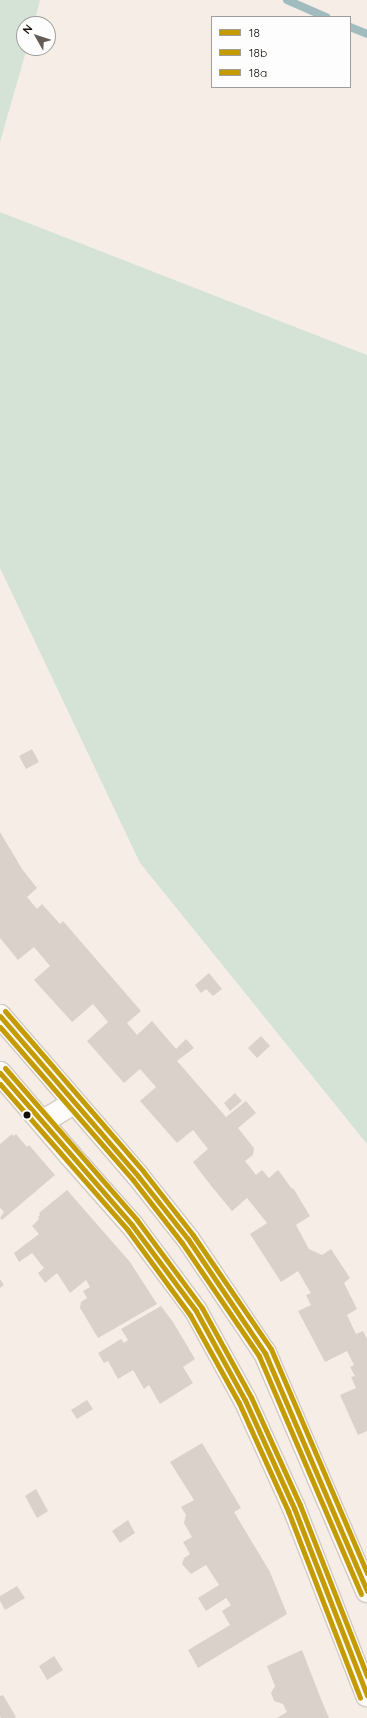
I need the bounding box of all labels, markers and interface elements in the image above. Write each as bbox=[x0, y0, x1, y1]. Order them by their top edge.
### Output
north arrow bbox=[16, 16, 56, 56]
legend bbox=[211, 16, 351, 88]
text: N bbox=[19, 22, 35, 37]
text: 18 bbox=[249, 25, 260, 40]
text: 18b bbox=[249, 45, 267, 60]
text: 18a bbox=[249, 65, 267, 80]
unlabelled marker bbox=[22, 1110, 32, 1120]

